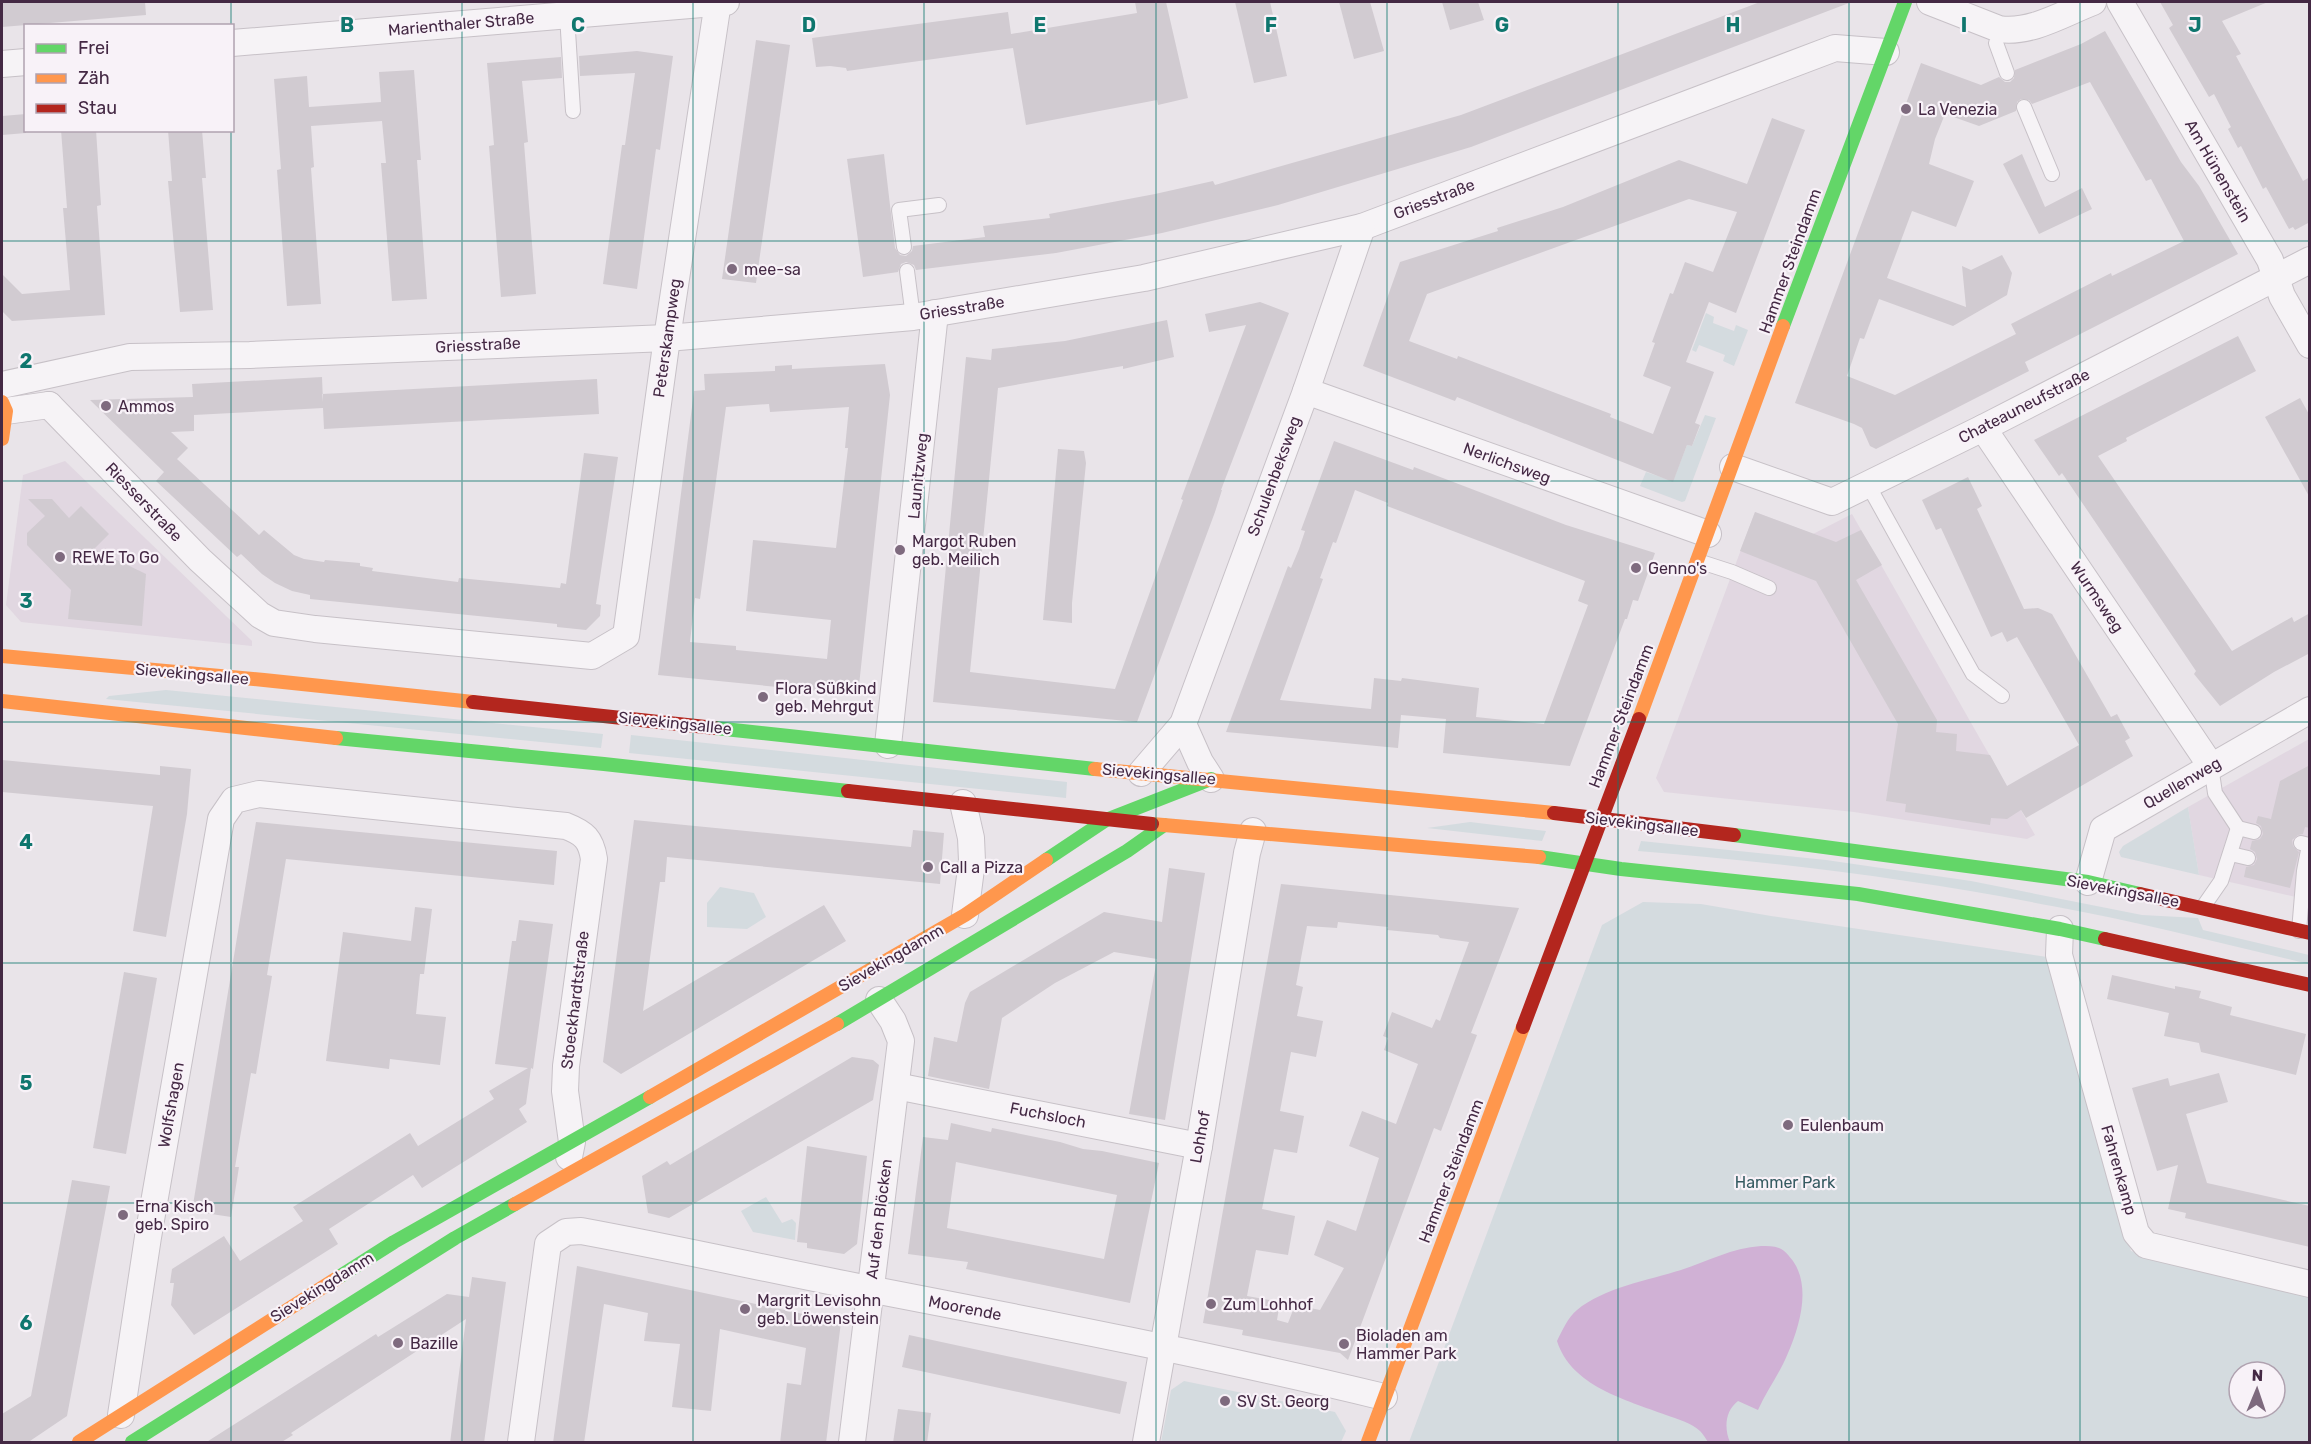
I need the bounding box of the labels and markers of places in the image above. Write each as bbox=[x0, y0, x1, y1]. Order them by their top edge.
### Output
place label: La Venezia bbox=[1918, 100, 1997, 119]
marker: La Venezia bbox=[1899, 102, 1913, 116]
place label: mee-sa bbox=[744, 260, 801, 279]
marker: mee-sa bbox=[725, 262, 739, 276]
place label: Ammos bbox=[118, 397, 175, 416]
marker: Ammos bbox=[99, 399, 113, 413]
place label: Margot Ruben geb. Meilich bbox=[912, 532, 1017, 569]
marker: Margot Ruben geb. Meilich bbox=[893, 543, 907, 557]
place label: REWE To Go bbox=[72, 548, 159, 567]
marker: REWE To Go bbox=[53, 550, 67, 564]
place label: Genno's bbox=[1648, 559, 1707, 578]
marker: Genno's bbox=[1629, 561, 1643, 575]
place label: Flora Süßkind geb. Mehrgut bbox=[775, 679, 876, 716]
marker: Flora Süßkind geb. Mehrgut bbox=[756, 690, 770, 704]
place label: Call a Pizza bbox=[940, 858, 1023, 877]
marker: Call a Pizza bbox=[921, 860, 935, 874]
place label: Eulenbaum bbox=[1800, 1116, 1884, 1135]
marker: Eulenbaum bbox=[1781, 1118, 1795, 1132]
place label: Erna Kisch geb. Spiro bbox=[135, 1197, 213, 1234]
marker: Erna Kisch geb. Spiro bbox=[116, 1208, 130, 1222]
place label: Margrit Levisohn geb. Löwenstein bbox=[757, 1291, 881, 1328]
place label: Zum Lohhof bbox=[1223, 1295, 1314, 1314]
marker: Zum Lohhof bbox=[1204, 1297, 1218, 1311]
marker: Margrit Levisohn geb. Löwenstein bbox=[738, 1302, 752, 1316]
place label: Bioladen am Hammer Park bbox=[1356, 1326, 1457, 1363]
place label: Bazille bbox=[410, 1334, 458, 1353]
marker: Bazille bbox=[391, 1336, 405, 1350]
marker: Bioladen am Hammer Park bbox=[1337, 1337, 1351, 1351]
place label: SV St. Georg bbox=[1237, 1392, 1329, 1411]
marker: SV St. Georg bbox=[1218, 1394, 1232, 1408]

